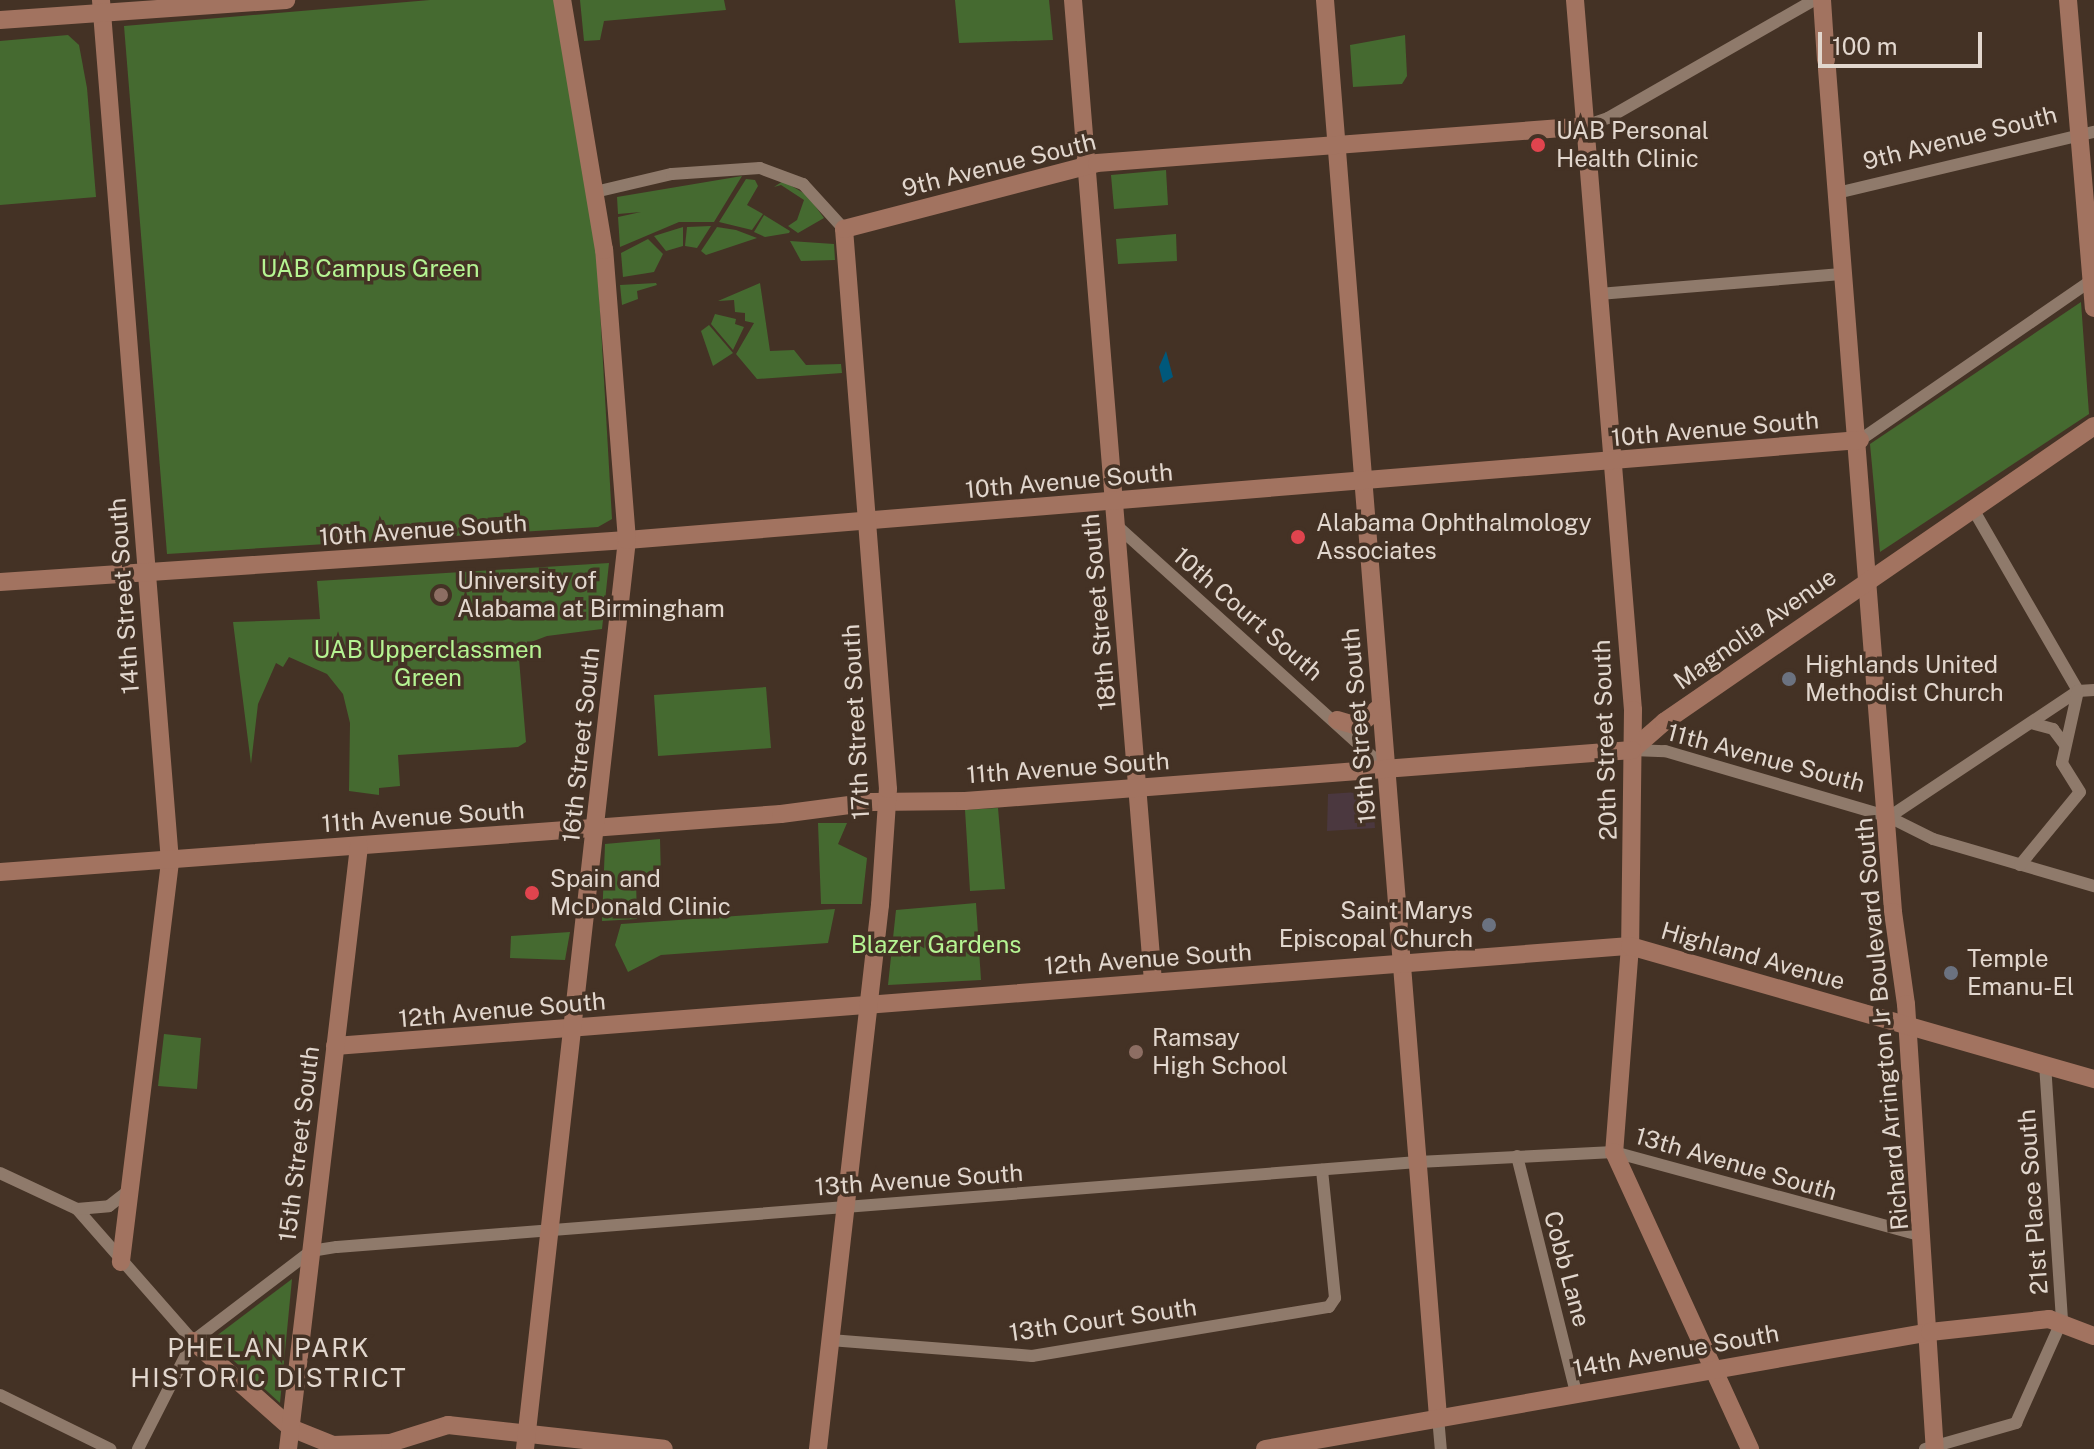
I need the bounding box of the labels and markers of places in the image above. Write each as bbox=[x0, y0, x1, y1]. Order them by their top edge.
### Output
place label: UAB Personal Health Clinic bbox=[1556, 117, 1709, 173]
marker: UAB Personal Health Clinic bbox=[1527, 134, 1549, 156]
place label: Alabama Ophthalmology Associates bbox=[1316, 509, 1592, 565]
marker: Alabama Ophthalmology Associates bbox=[1287, 526, 1309, 548]
place label: University of Alabama at Birmingham bbox=[457, 567, 725, 623]
marker: University of Alabama at Birmingham bbox=[432, 586, 450, 604]
place label: Highlands United Methodist Church bbox=[1805, 651, 2004, 707]
marker: Highlands United Methodist Church bbox=[1780, 670, 1798, 688]
place label: Spain and McDonald Clinic bbox=[550, 865, 731, 921]
marker: Spain and McDonald Clinic bbox=[521, 882, 543, 904]
place label: Saint Marys Episcopal Church bbox=[1279, 897, 1473, 953]
marker: Saint Marys Episcopal Church bbox=[1480, 916, 1498, 934]
place label: Temple Emanu-El bbox=[1967, 945, 2074, 1001]
marker: Temple Emanu-El bbox=[1942, 964, 1960, 982]
place label: Ramsay High School bbox=[1152, 1024, 1288, 1080]
marker: Ramsay High School bbox=[1127, 1043, 1145, 1061]

